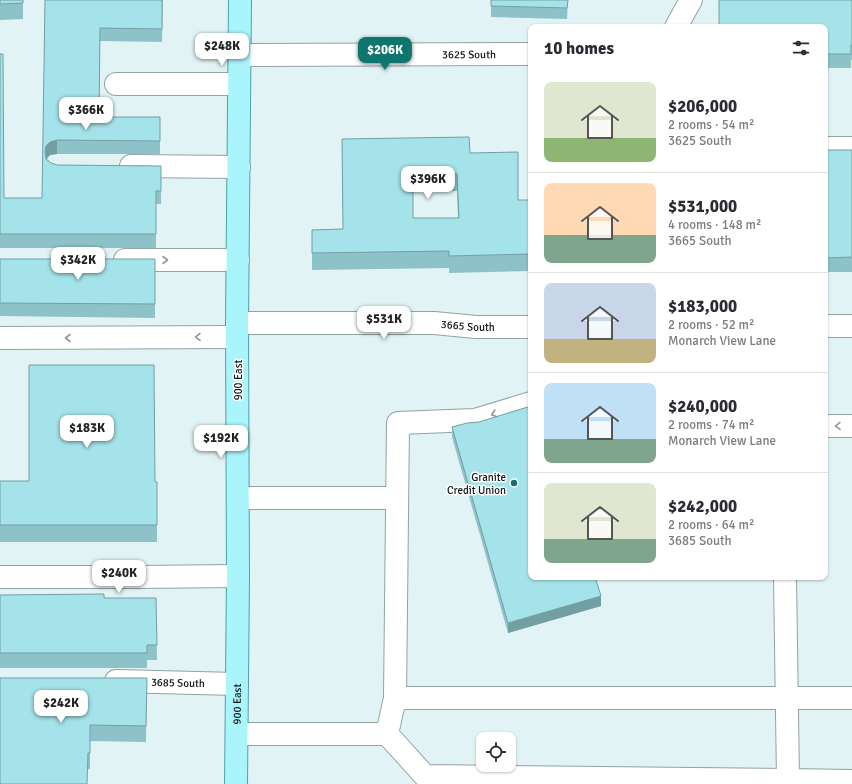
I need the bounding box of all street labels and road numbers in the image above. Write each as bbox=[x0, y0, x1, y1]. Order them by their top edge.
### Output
street label: 3625 South bbox=[442, 48, 496, 61]
street label: 3665 South bbox=[440, 318, 495, 334]
street label: 900 East bbox=[232, 360, 245, 400]
street label: 3685 South bbox=[151, 676, 205, 690]
street label: 900 East bbox=[231, 683, 244, 724]

